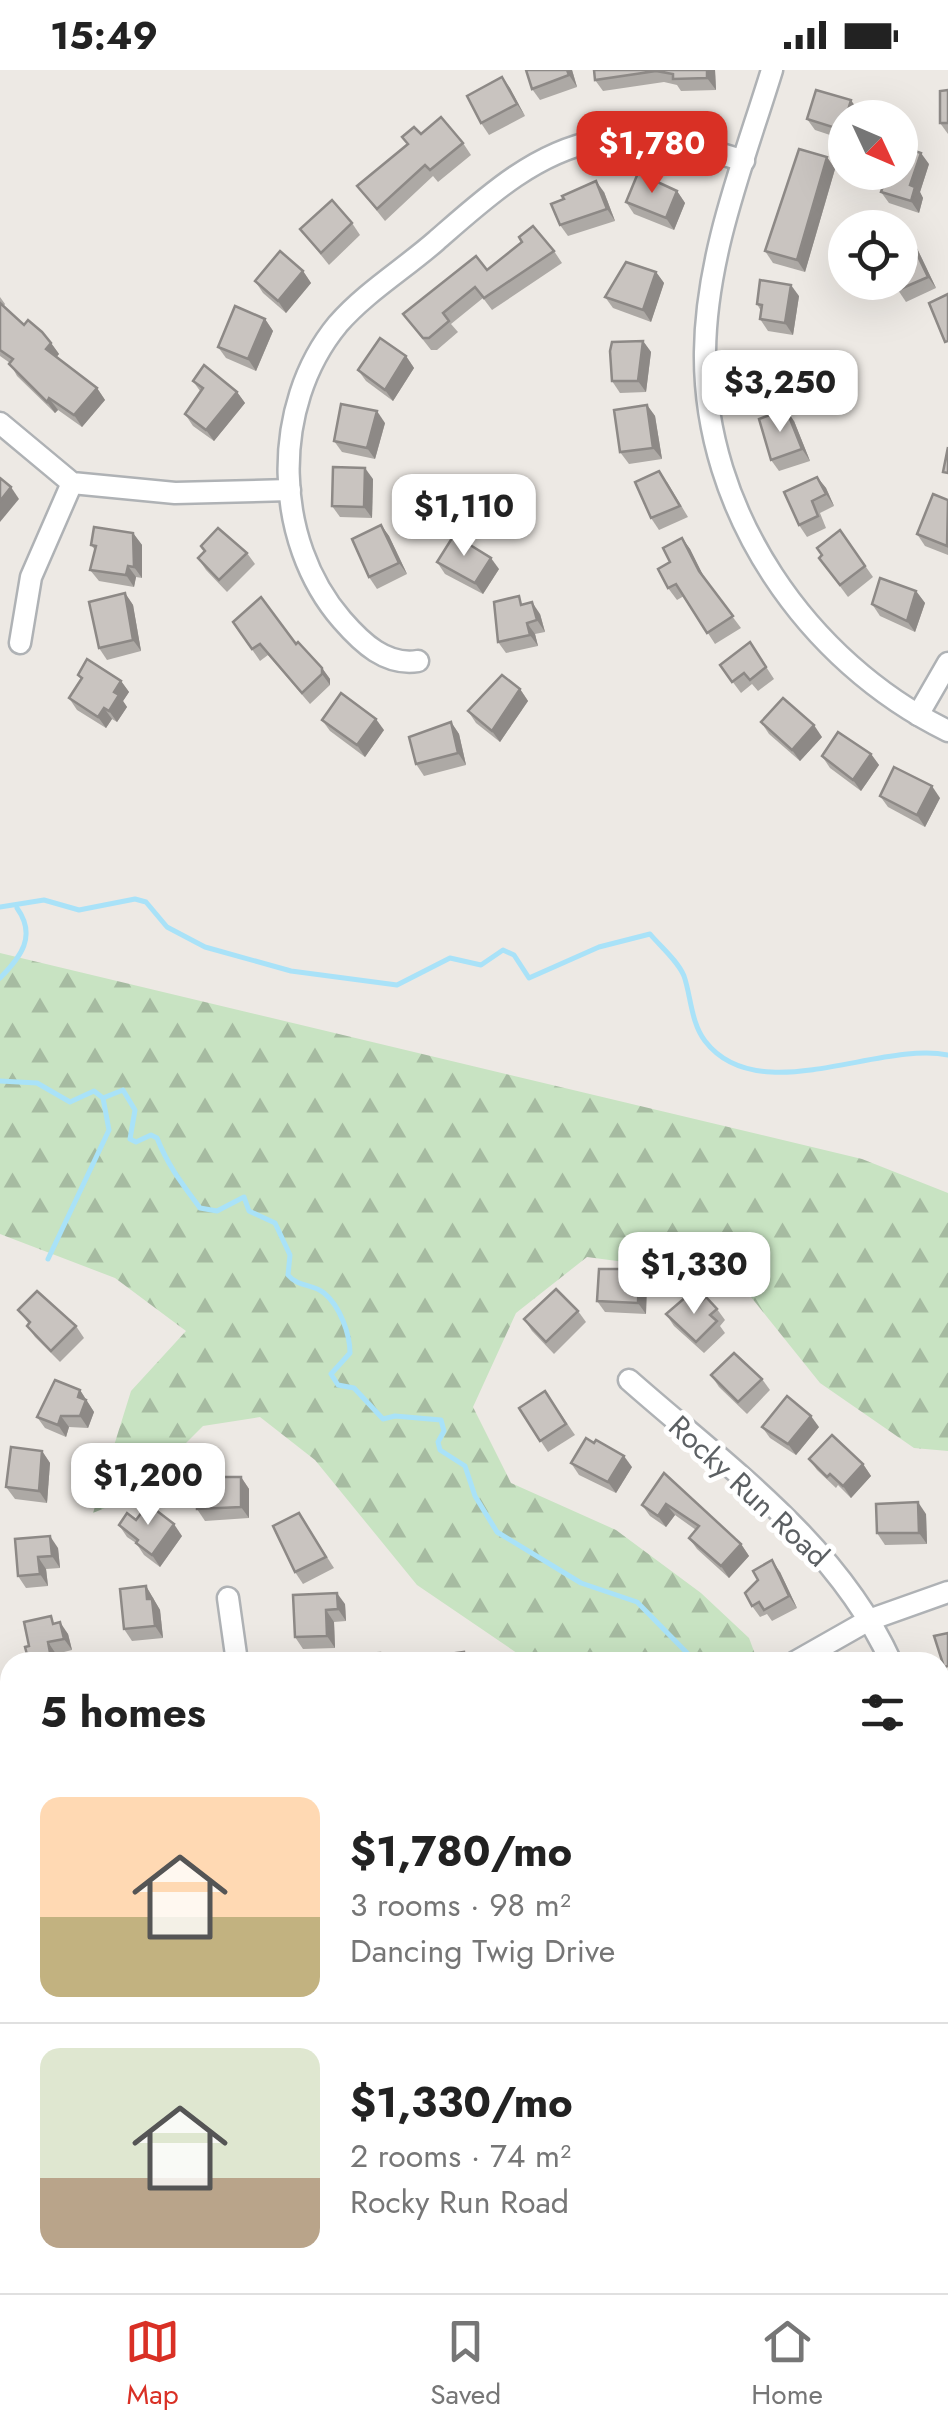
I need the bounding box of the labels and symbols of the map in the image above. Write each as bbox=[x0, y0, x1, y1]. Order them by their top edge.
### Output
north arrow bbox=[828, 100, 918, 190]
pin: $1,780 bbox=[571, 111, 733, 196]
pin: $3,250 bbox=[699, 350, 861, 435]
pin: $1,110 bbox=[383, 474, 545, 559]
pin: $1,330 bbox=[613, 1232, 775, 1317]
street label: Rocky Run Road bbox=[659, 1405, 839, 1577]
pin: $1,200 bbox=[67, 1443, 229, 1528]

